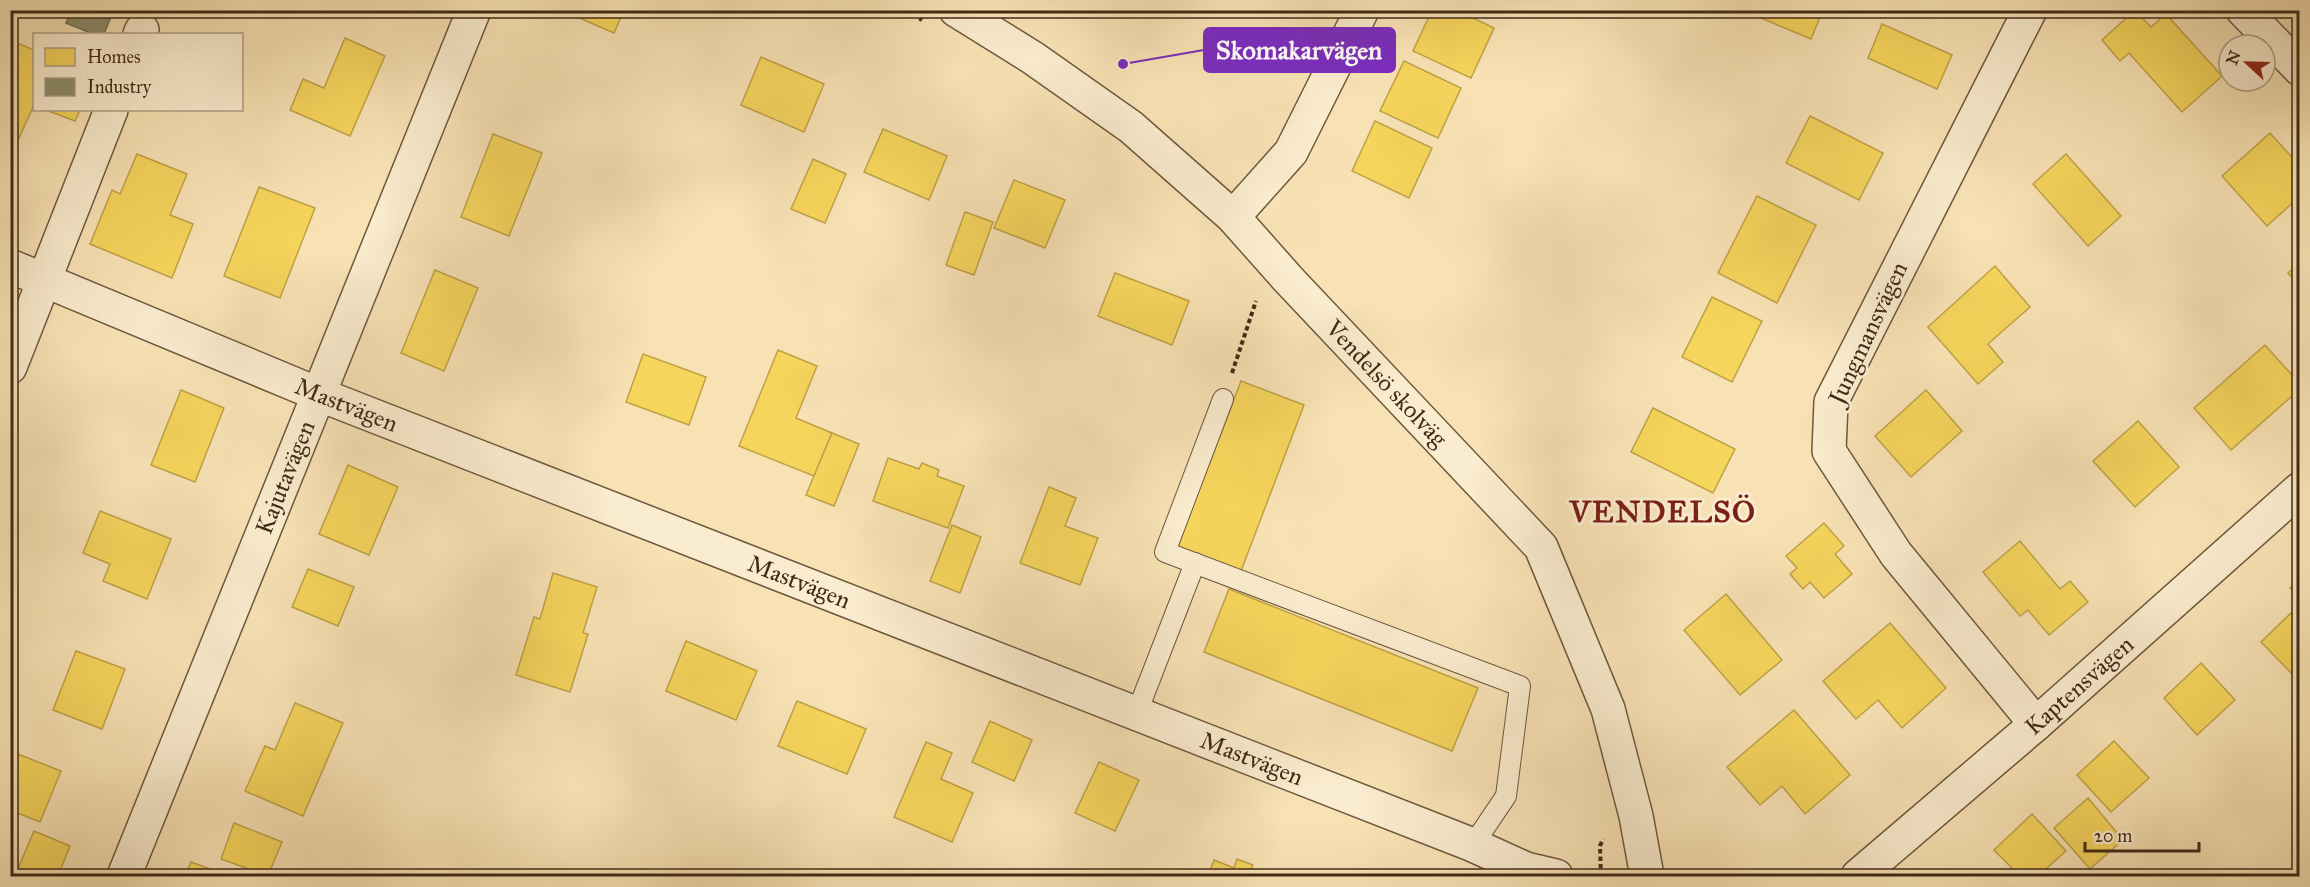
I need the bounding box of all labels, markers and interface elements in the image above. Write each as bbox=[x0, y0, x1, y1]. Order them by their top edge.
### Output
callout: Skomakarvägen bbox=[1204, 28, 1395, 72]
legend bbox=[33, 33, 243, 111]
north arrow bbox=[2217, 33, 2277, 93]
text: Skomakarvägen bbox=[1216, 34, 1382, 67]
text: Homes bbox=[87, 46, 141, 68]
text: N bbox=[2222, 47, 2245, 67]
text: Industry bbox=[87, 76, 152, 98]
street label: Jungmansvägen bbox=[1821, 257, 1914, 412]
street label: Vendelsö skolväg bbox=[1319, 313, 1454, 454]
street label: Mastvägen bbox=[291, 371, 402, 439]
street label: Kajutavägen bbox=[249, 416, 322, 539]
district label: VENDELSÖ bbox=[1569, 494, 1756, 530]
street label: Mastvägen bbox=[743, 548, 855, 615]
street label: Kaptensvägen bbox=[2019, 629, 2140, 742]
street label: Mastvägen bbox=[1196, 725, 1308, 792]
scale bar bbox=[2085, 815, 2199, 853]
text: 20 m bbox=[2094, 825, 2132, 847]

